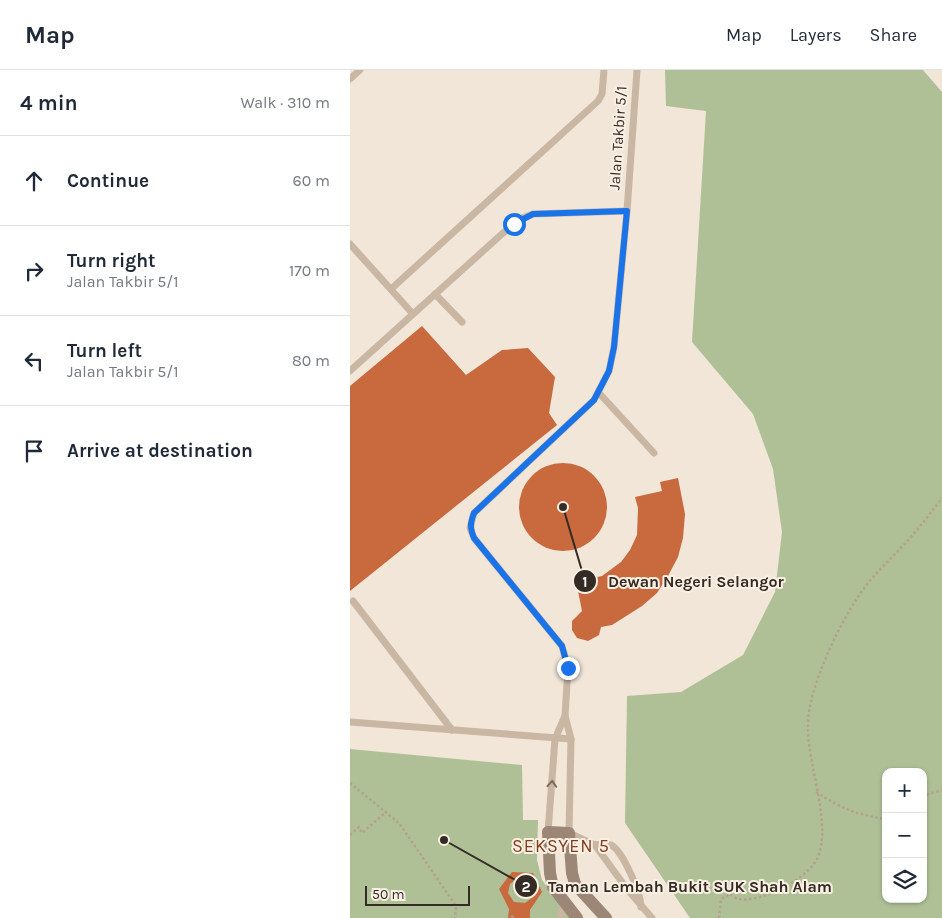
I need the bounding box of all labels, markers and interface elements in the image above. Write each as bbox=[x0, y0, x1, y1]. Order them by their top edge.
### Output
text: Map bbox=[25, 21, 75, 49]
text: Map bbox=[726, 24, 762, 46]
text: Layers bbox=[790, 24, 842, 46]
text: Share bbox=[870, 24, 917, 46]
street label: Jalan Takbir 5/1 bbox=[605, 85, 631, 191]
text: 4 min bbox=[20, 91, 78, 115]
text: Walk · 310 m bbox=[240, 93, 330, 112]
icon: ahead bbox=[20, 167, 48, 195]
text: Continue bbox=[67, 170, 149, 192]
text: 60 m bbox=[293, 171, 330, 190]
route start bbox=[503, 213, 526, 236]
text: Turn right bbox=[67, 250, 156, 272]
icon: right bbox=[20, 257, 48, 285]
text: 170 m bbox=[289, 261, 330, 280]
text: Jalan Takbir 5/1 bbox=[67, 272, 179, 291]
text: Turn left bbox=[67, 340, 142, 362]
icon: left bbox=[20, 347, 48, 375]
text: 80 m bbox=[292, 351, 330, 370]
text: Jalan Takbir 5/1 bbox=[67, 362, 179, 381]
icon: arrive bbox=[20, 437, 48, 465]
text: Arrive at destination bbox=[67, 440, 253, 462]
callout: Dewan Negeri Selangor bbox=[573, 566, 793, 597]
text: Dewan Negeri Selangor bbox=[608, 572, 785, 591]
text: 1 bbox=[582, 573, 588, 591]
route end bbox=[557, 657, 580, 680]
map controls bbox=[882, 768, 927, 903]
button: + bbox=[882, 768, 927, 813]
one-way arrow bbox=[546, 780, 557, 788]
button: − bbox=[882, 813, 927, 858]
district label: SEKSYEN 5 bbox=[512, 835, 610, 857]
button: layers bbox=[882, 858, 927, 903]
callout: Taman Lembah Bukit SUK Shah Alam bbox=[513, 871, 842, 902]
text: Taman Lembah Bukit SUK Shah Alam bbox=[548, 877, 832, 896]
text: 2 bbox=[521, 878, 531, 896]
scale bar bbox=[365, 883, 470, 906]
text: 50 m bbox=[372, 886, 405, 903]

